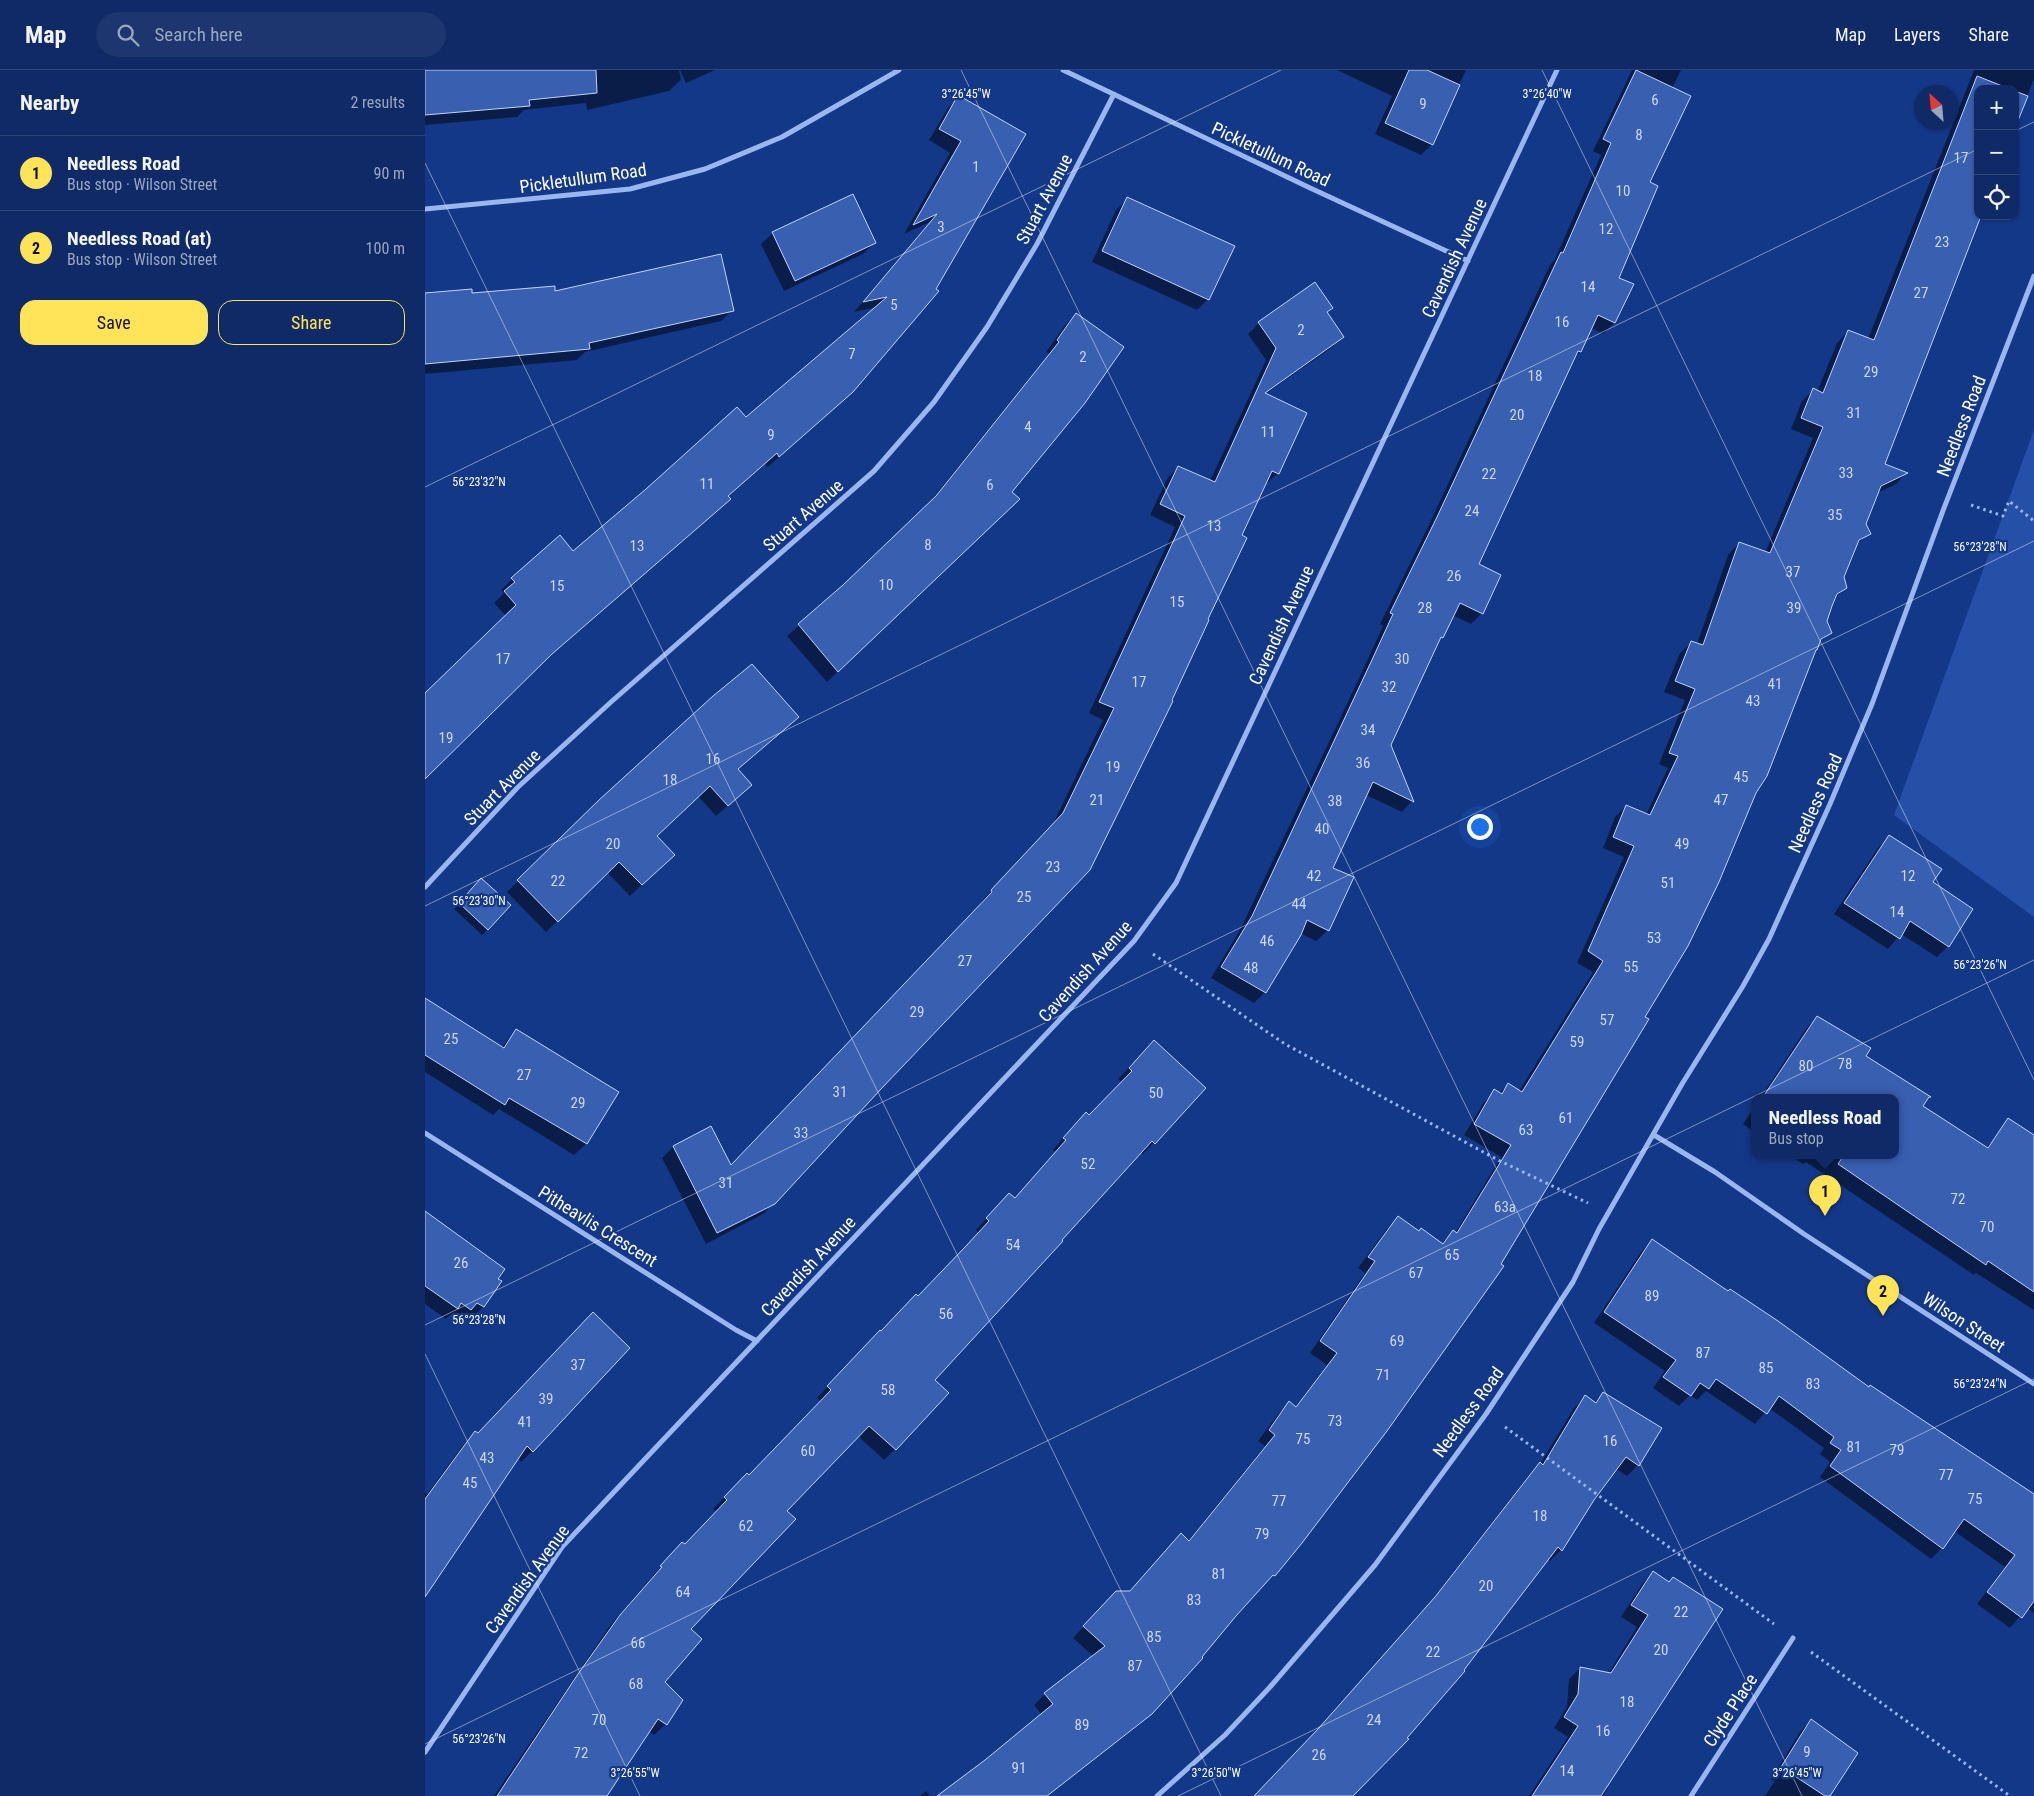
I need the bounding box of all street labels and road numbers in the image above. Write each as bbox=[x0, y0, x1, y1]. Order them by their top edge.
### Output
street label: Pickletullum Road bbox=[1209, 117, 1333, 191]
street label: Stuart Avenue bbox=[1011, 150, 1077, 248]
street label: Pickletullum Road bbox=[518, 159, 648, 197]
street label: Cavendish Avenue bbox=[1417, 195, 1491, 321]
street label: Needless Road bbox=[1932, 373, 1990, 479]
street label: Stuart Avenue bbox=[759, 475, 847, 555]
street label: Cavendish Avenue bbox=[1244, 562, 1318, 688]
street label: Stuart Avenue bbox=[460, 745, 544, 829]
street label: Needless Road bbox=[1784, 750, 1846, 856]
street label: Cavendish Avenue bbox=[1034, 916, 1136, 1026]
street label: Pitheavlis Crescent bbox=[535, 1181, 661, 1271]
street label: Cavendish Avenue bbox=[756, 1212, 860, 1320]
street label: Wilson Street bbox=[1919, 1288, 2009, 1356]
street label: Needless Road bbox=[1428, 1363, 1508, 1461]
street label: Cavendish Avenue bbox=[480, 1521, 574, 1637]
street label: Clyde Place bbox=[1699, 1670, 1761, 1750]

